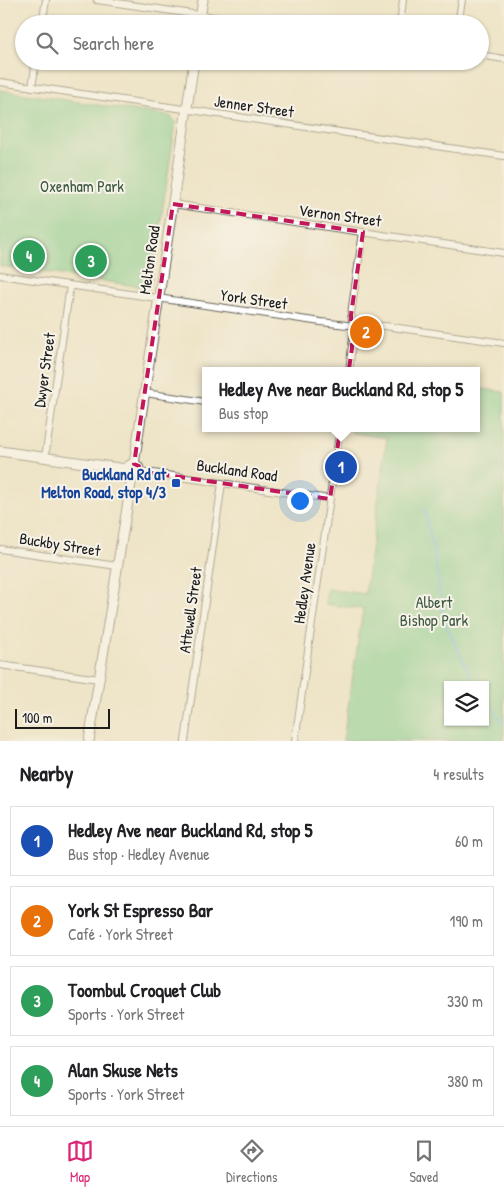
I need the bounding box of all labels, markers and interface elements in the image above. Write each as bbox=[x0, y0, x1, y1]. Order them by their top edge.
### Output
search box bbox=[15, 15, 489, 70]
icon: search bbox=[33, 29, 61, 57]
text: Search here bbox=[73, 30, 154, 56]
street label: Jenner Street bbox=[213, 90, 296, 123]
park label: Oxenham Park bbox=[40, 175, 124, 197]
street label: Vernon Street bbox=[297, 198, 383, 232]
street label: Melton Road bbox=[133, 224, 165, 296]
pin: 4 bbox=[13, 237, 45, 275]
pin: 3 bbox=[75, 242, 107, 280]
street label: York Street bbox=[219, 283, 289, 315]
pin: 2 bbox=[350, 313, 382, 351]
street label: Dwyer Street bbox=[28, 331, 60, 409]
popup bbox=[202, 367, 480, 432]
text: Hedley Ave near Buckland Rd, stop 5 bbox=[219, 376, 463, 402]
text: Bus stop bbox=[219, 402, 268, 424]
pin: 1 bbox=[325, 448, 357, 486]
street label: Buckland Road bbox=[195, 453, 279, 487]
place label: Buckland Rd at Melton Road, stop 4/3 bbox=[41, 463, 166, 504]
marker: Buckland Rd at Melton Road, stop 4/3 bbox=[170, 477, 182, 489]
your location bbox=[287, 488, 313, 514]
street label: Buckby Street bbox=[18, 527, 103, 561]
street label: Hedley Avenue bbox=[287, 540, 321, 625]
street label: Attewell Street bbox=[173, 565, 207, 655]
park label: Albert Bishop Park bbox=[400, 591, 469, 631]
map controls bbox=[444, 681, 489, 726]
button: layers bbox=[444, 681, 489, 726]
scale bar bbox=[15, 706, 110, 729]
text: 100 m bbox=[22, 708, 52, 727]
text: Nearby bbox=[20, 759, 73, 788]
text: 4 results bbox=[433, 763, 484, 785]
text: Hedley Ave near Buckland Rd, stop 5 bbox=[68, 817, 313, 843]
text: 1 bbox=[34, 830, 40, 852]
text: 60 m bbox=[455, 830, 483, 852]
text: Bus stop · Hedley Avenue bbox=[68, 843, 210, 865]
text: York St Espresso Bar bbox=[68, 897, 213, 923]
text: 2 bbox=[33, 910, 41, 932]
text: 190 m bbox=[450, 910, 483, 932]
text: Café · York Street bbox=[68, 923, 173, 945]
text: Toombul Croquet Club bbox=[68, 977, 221, 1003]
text: 3 bbox=[33, 990, 41, 1012]
text: 330 m bbox=[447, 990, 483, 1012]
text: Sports · York Street bbox=[68, 1003, 184, 1025]
text: Alan Skuse Nets bbox=[68, 1057, 178, 1083]
text: 4 bbox=[34, 1070, 40, 1092]
text: 380 m bbox=[447, 1070, 483, 1092]
text: Sports · York Street bbox=[68, 1083, 184, 1105]
tab: Map bbox=[66, 1137, 94, 1186]
tab: Directions bbox=[226, 1137, 277, 1186]
tab: Saved bbox=[409, 1137, 438, 1186]

